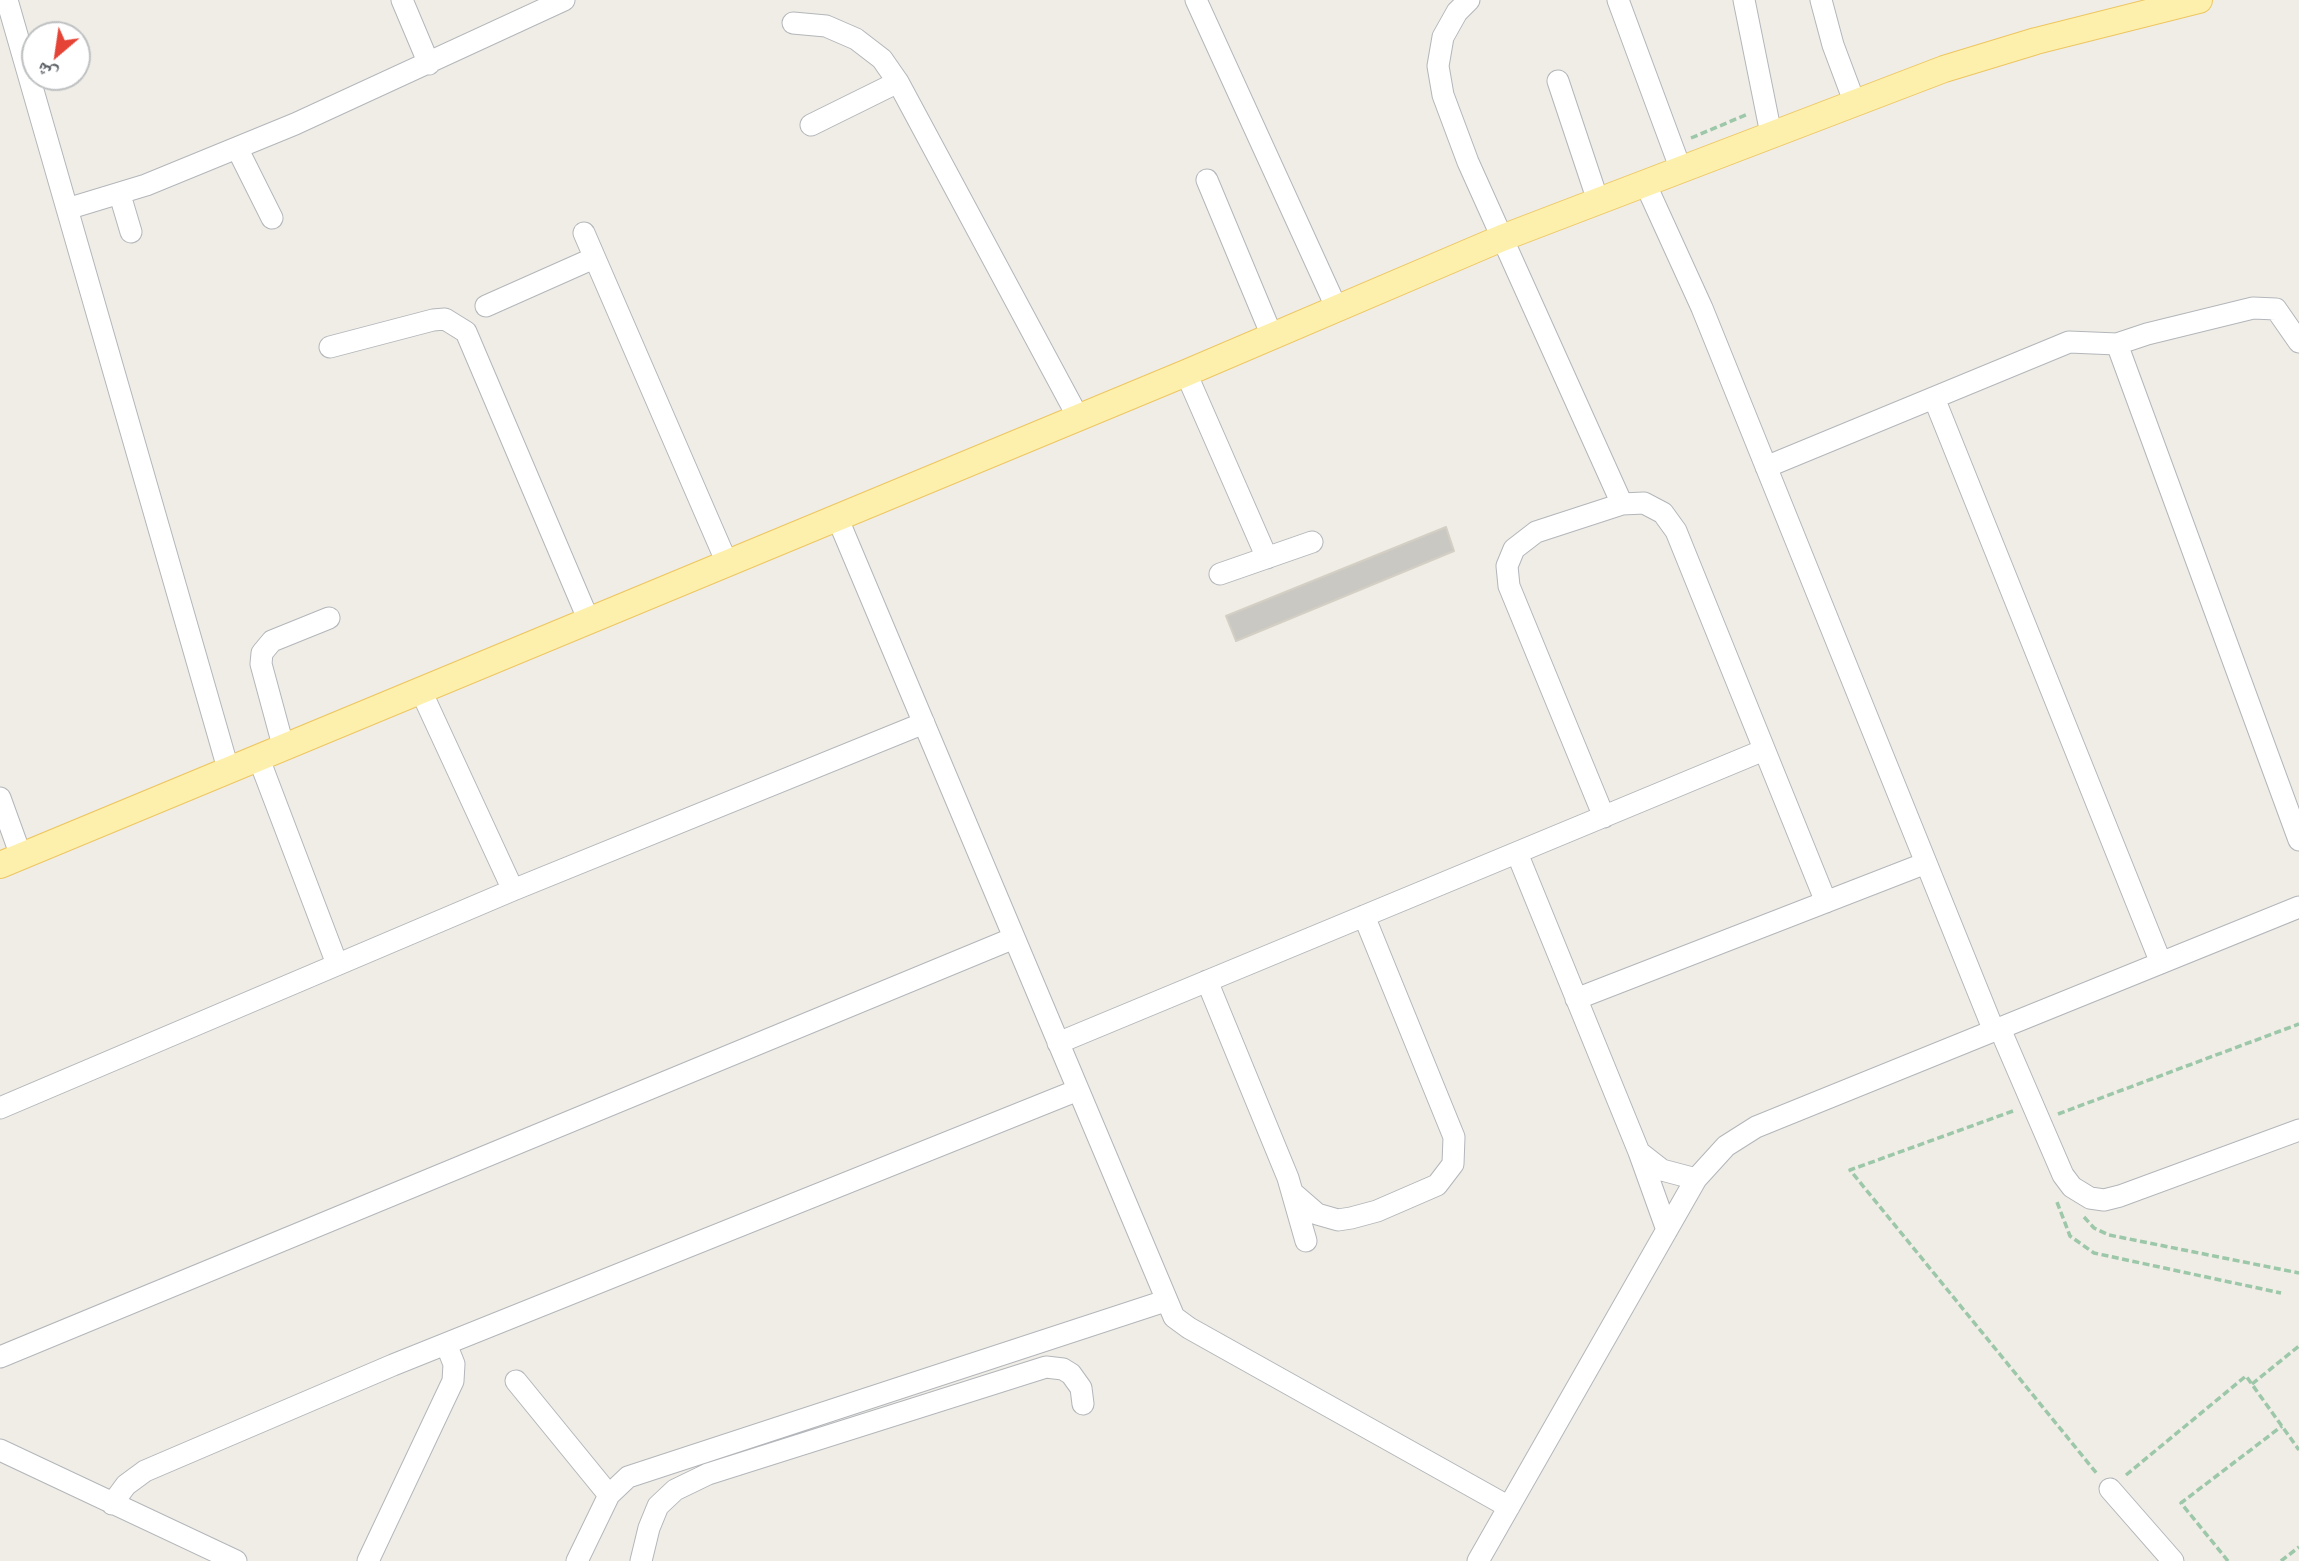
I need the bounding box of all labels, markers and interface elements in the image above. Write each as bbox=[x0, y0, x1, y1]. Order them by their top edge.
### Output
north arrow bbox=[21, 21, 91, 91]
text: ش bbox=[32, 56, 62, 89]

